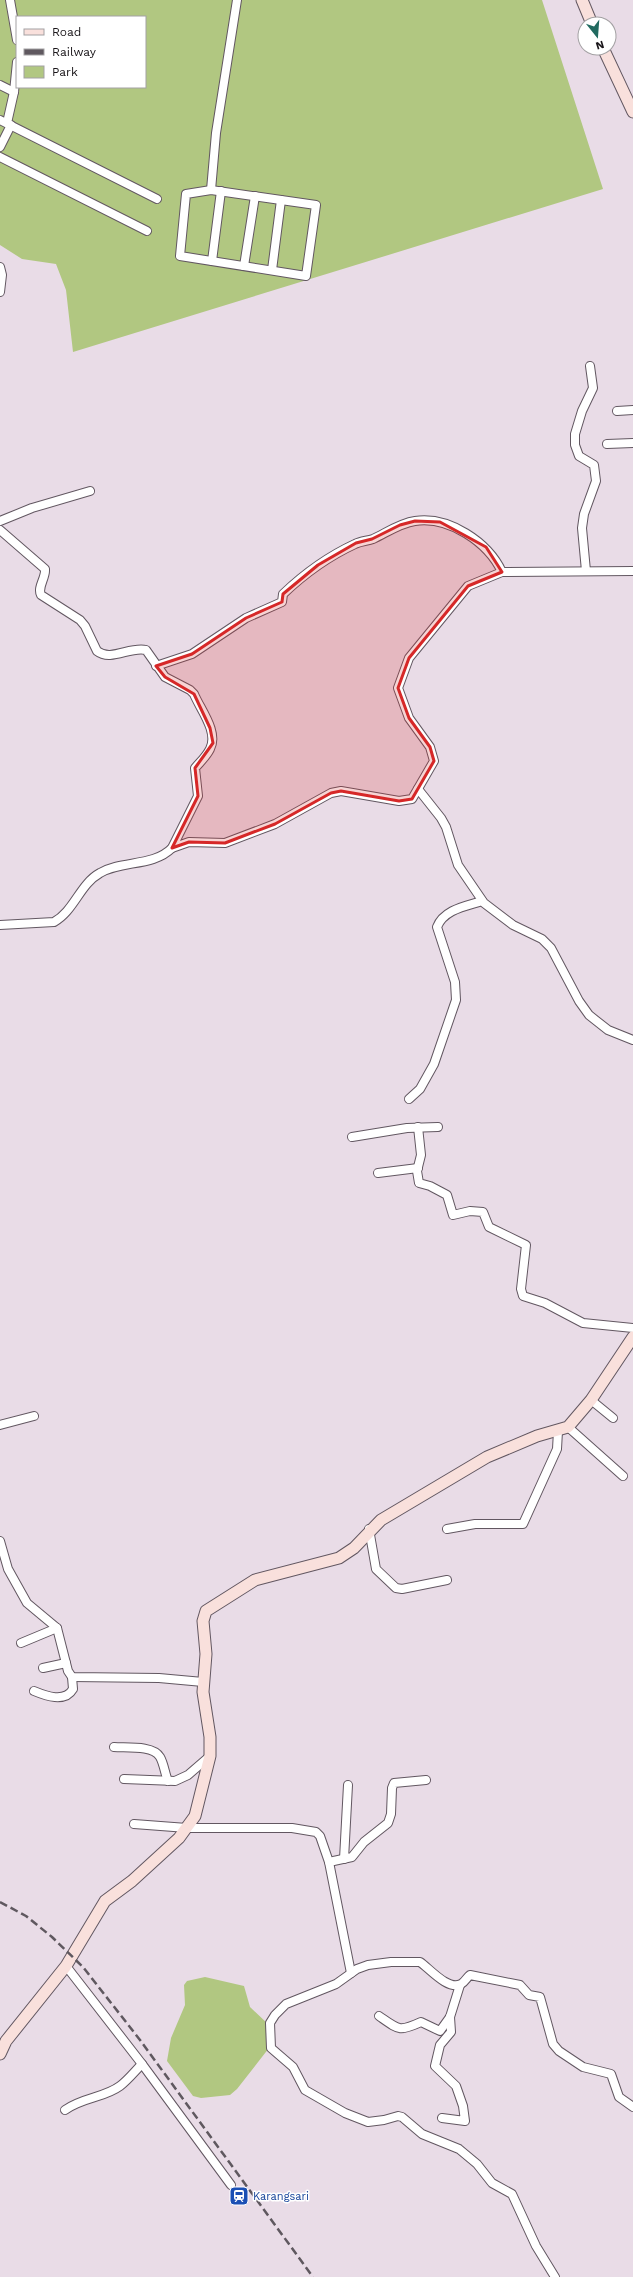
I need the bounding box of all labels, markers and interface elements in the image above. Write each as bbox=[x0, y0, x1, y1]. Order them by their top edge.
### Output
legend bbox=[16, 16, 146, 88]
north arrow bbox=[577, 16, 617, 56]
text: Road bbox=[52, 25, 81, 39]
text: N bbox=[594, 38, 606, 52]
text: Railway bbox=[52, 45, 97, 59]
text: Park bbox=[52, 65, 78, 79]
station icon: Karangsari bbox=[228, 2185, 250, 2207]
place label: Karangsari bbox=[253, 2190, 309, 2203]

